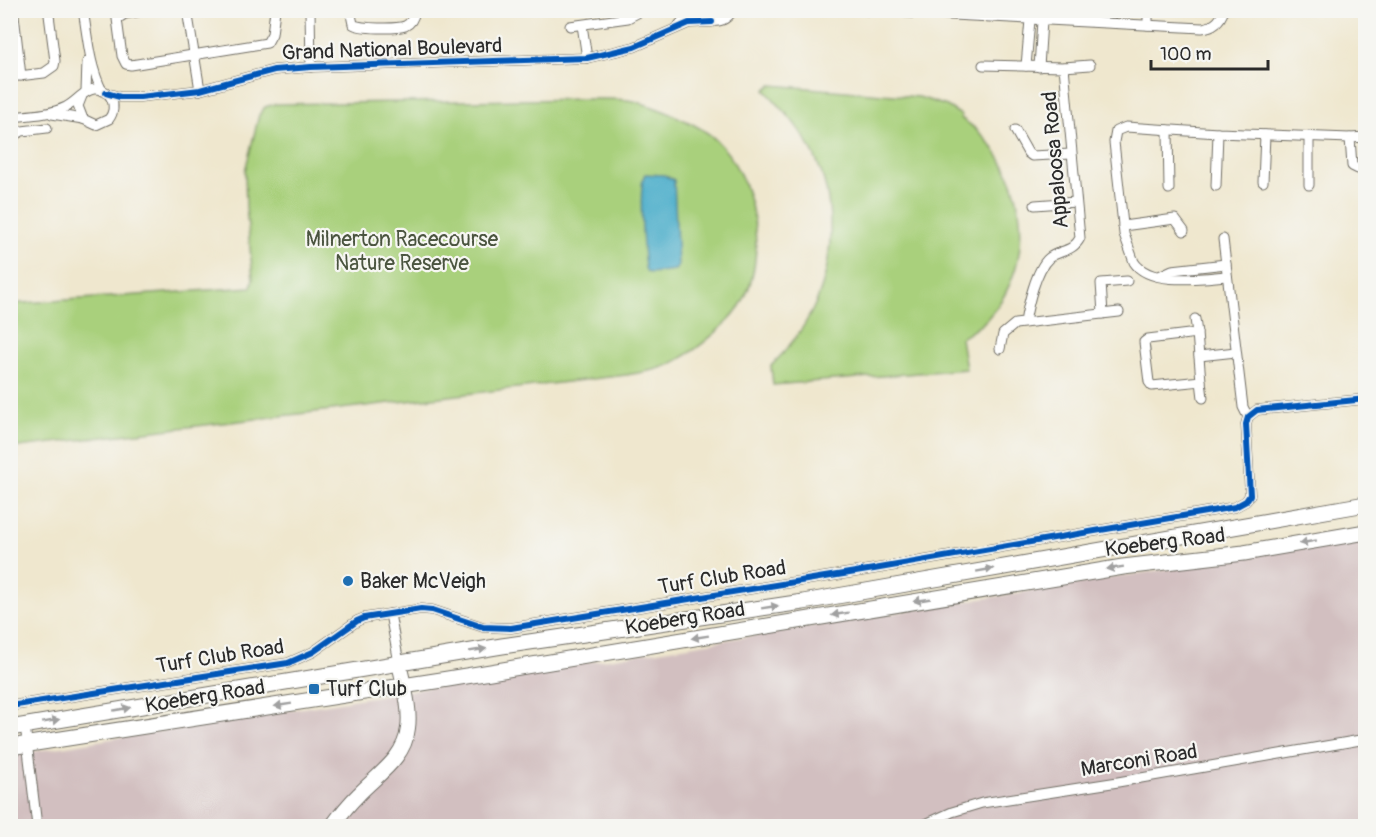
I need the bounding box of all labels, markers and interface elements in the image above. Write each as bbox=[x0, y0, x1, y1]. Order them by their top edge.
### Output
street label: Grand National Boulevard bbox=[281, 32, 503, 67]
scale bar bbox=[1151, 33, 1268, 71]
text: 100 m bbox=[1160, 43, 1212, 66]
street label: Appaloosa Road bbox=[1036, 90, 1075, 230]
park label: Milnerton Racecourse Nature Reserve bbox=[306, 226, 499, 277]
street label: Koeberg Road bbox=[1103, 522, 1227, 563]
one-way arrow bbox=[1298, 537, 1317, 546]
street label: Turf Club Road bbox=[656, 554, 788, 601]
one-way arrow bbox=[1105, 564, 1124, 573]
one-way arrow bbox=[976, 565, 995, 574]
place label: Baker McVeigh bbox=[360, 568, 486, 595]
marker: Baker McVeigh bbox=[341, 574, 355, 588]
street label: Koeberg Road bbox=[623, 596, 747, 641]
one-way arrow bbox=[913, 596, 932, 605]
one-way arrow bbox=[761, 602, 780, 611]
one-way arrow bbox=[830, 609, 849, 618]
street label: Turf Club Road bbox=[154, 633, 286, 680]
one-way arrow bbox=[690, 633, 709, 642]
one-way arrow bbox=[468, 645, 487, 654]
street label: Koeberg Road bbox=[143, 674, 267, 719]
place label: Turf Club bbox=[326, 676, 407, 703]
marker: Turf Club bbox=[307, 682, 321, 696]
one-way arrow bbox=[273, 701, 292, 710]
one-way arrow bbox=[113, 704, 132, 713]
one-way arrow bbox=[42, 717, 61, 726]
street label: Marconi Road bbox=[1079, 738, 1199, 783]

